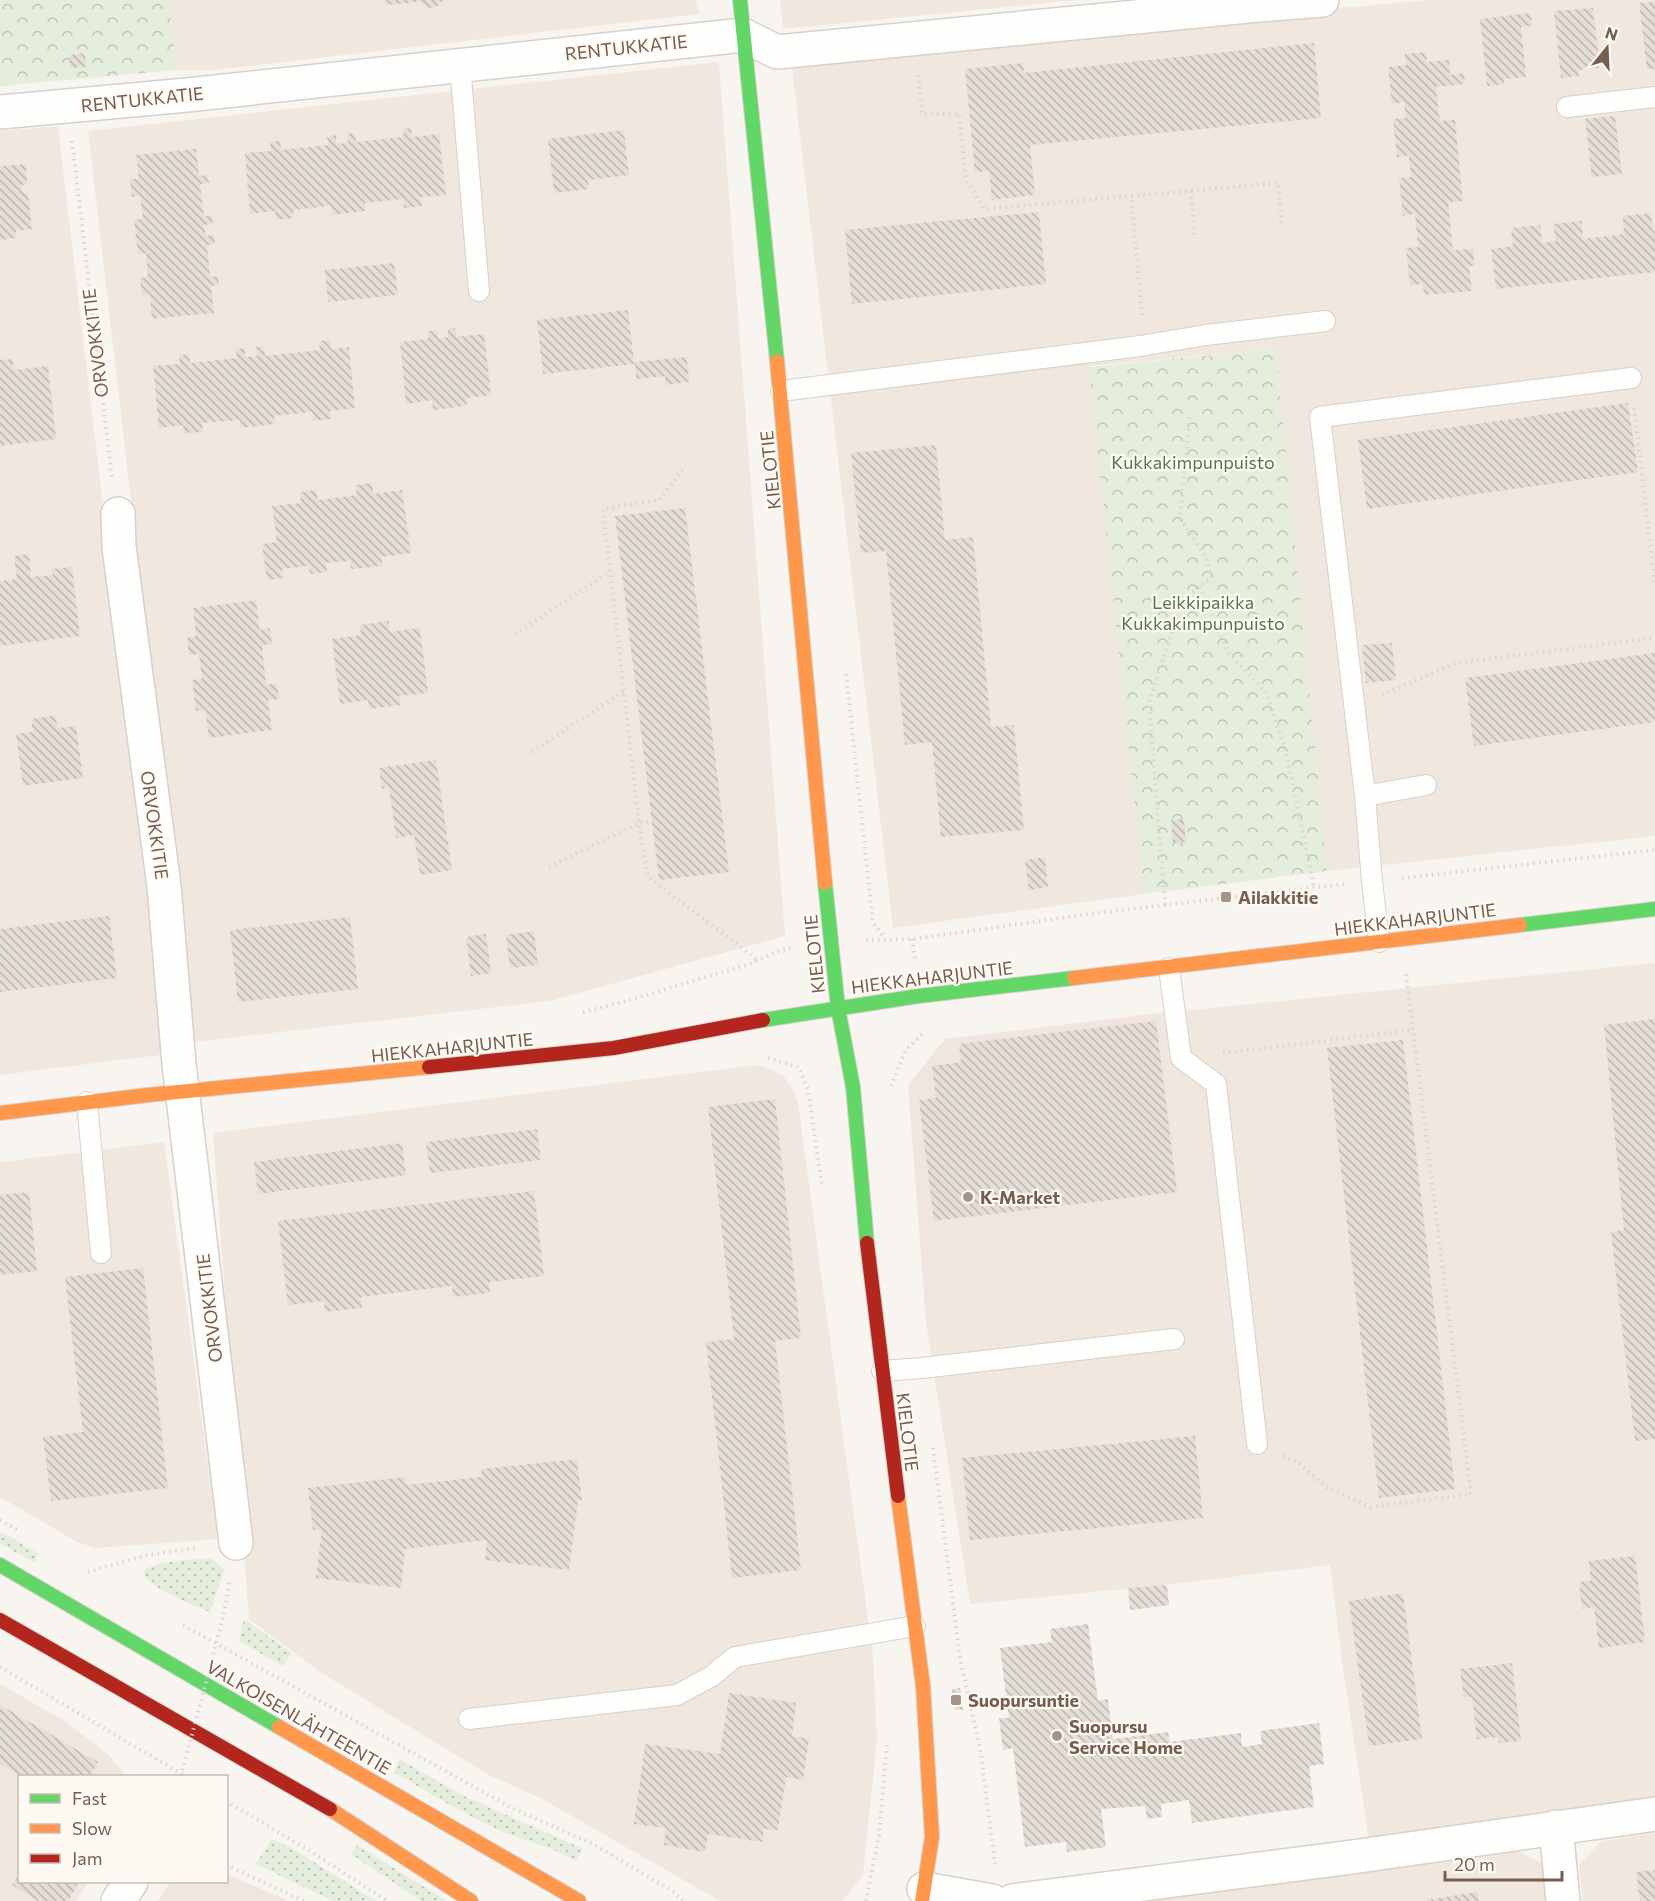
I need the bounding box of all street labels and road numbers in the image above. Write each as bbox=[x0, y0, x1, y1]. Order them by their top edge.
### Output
street label: RENTUKKATIE bbox=[564, 30, 688, 64]
street label: RENTUKKATIE bbox=[80, 82, 204, 116]
street label: ORVOKKITIE bbox=[77, 287, 113, 399]
street label: KIELOTIE bbox=[755, 429, 785, 511]
street label: ORVOKKITIE bbox=[136, 769, 174, 881]
street label: HIEKKAHARJUNTIE bbox=[1333, 898, 1497, 940]
street label: KIELOTIE bbox=[799, 913, 829, 995]
street label: HIEKKAHARJUNTIE bbox=[850, 956, 1014, 998]
street label: HIEKKAHARJUNTIE bbox=[370, 1028, 534, 1066]
street label: ORVOKKITIE bbox=[191, 1252, 227, 1364]
street label: KIELOTIE bbox=[892, 1391, 924, 1473]
street label: VALKOISENLÄHTEENTIE bbox=[203, 1655, 395, 1779]

